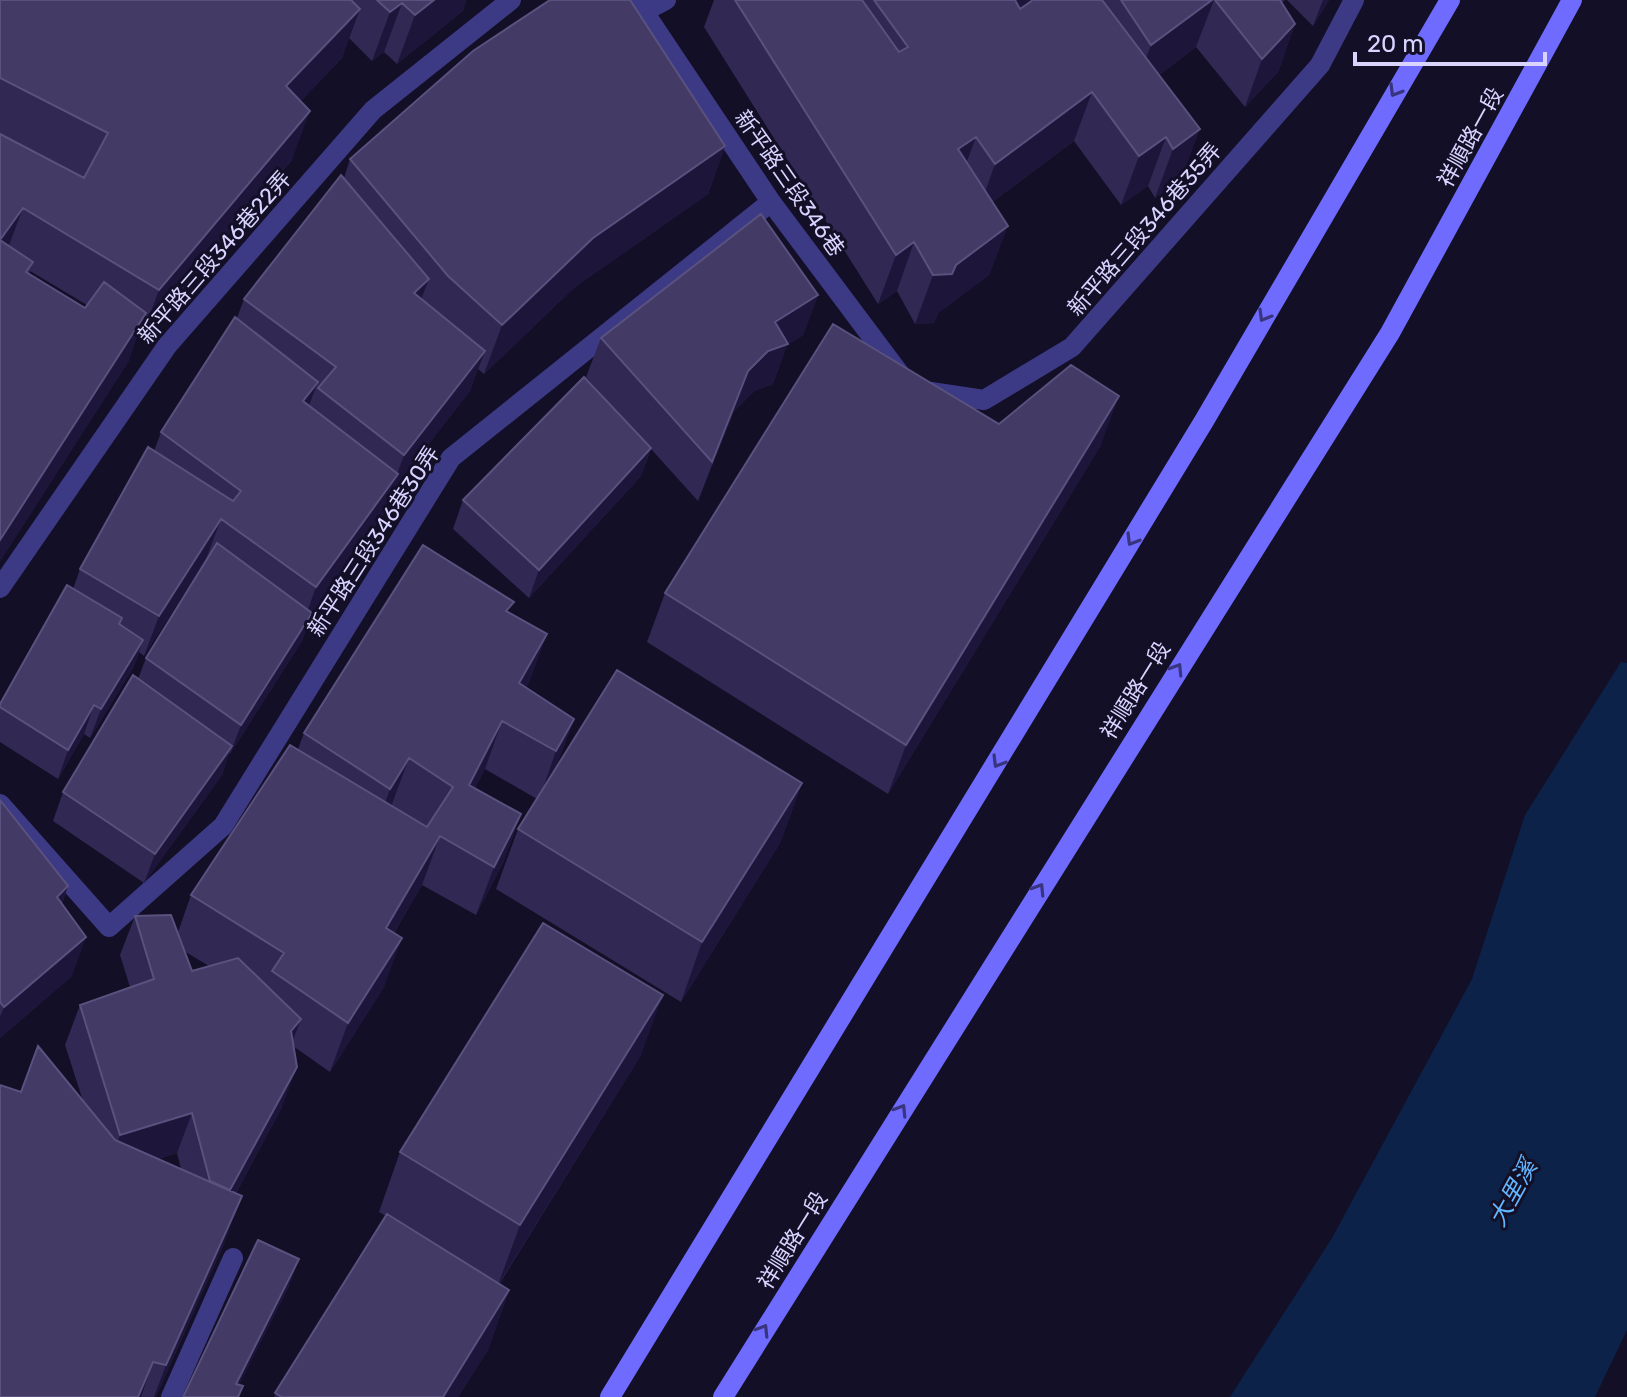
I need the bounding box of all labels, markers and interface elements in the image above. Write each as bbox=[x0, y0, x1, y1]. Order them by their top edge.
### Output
scale bar bbox=[1355, 16, 1545, 66]
text: 20 m bbox=[1367, 30, 1424, 58]
one-way arrow bbox=[1389, 82, 1405, 97]
street label: 祥順路一段 bbox=[1432, 83, 1509, 192]
street label: 新平路三段346巷 bbox=[729, 105, 850, 262]
street label: 新平路三段346巷35弄 bbox=[1062, 137, 1227, 321]
street label: 新平路三段346巷22弄 bbox=[132, 165, 297, 349]
one-way arrow bbox=[1258, 307, 1274, 322]
street label: 新平路三段346巷30弄 bbox=[302, 441, 445, 641]
one-way arrow bbox=[1127, 531, 1142, 546]
street label: 祥順路一段 bbox=[1095, 636, 1176, 744]
one-way arrow bbox=[1167, 663, 1182, 678]
one-way arrow bbox=[992, 753, 1007, 768]
one-way arrow bbox=[1029, 884, 1044, 898]
one-way arrow bbox=[892, 1104, 907, 1119]
water label: 大里溪 bbox=[1483, 1152, 1544, 1231]
street label: 祥順路一段 bbox=[752, 1186, 833, 1294]
one-way arrow bbox=[754, 1325, 769, 1339]

